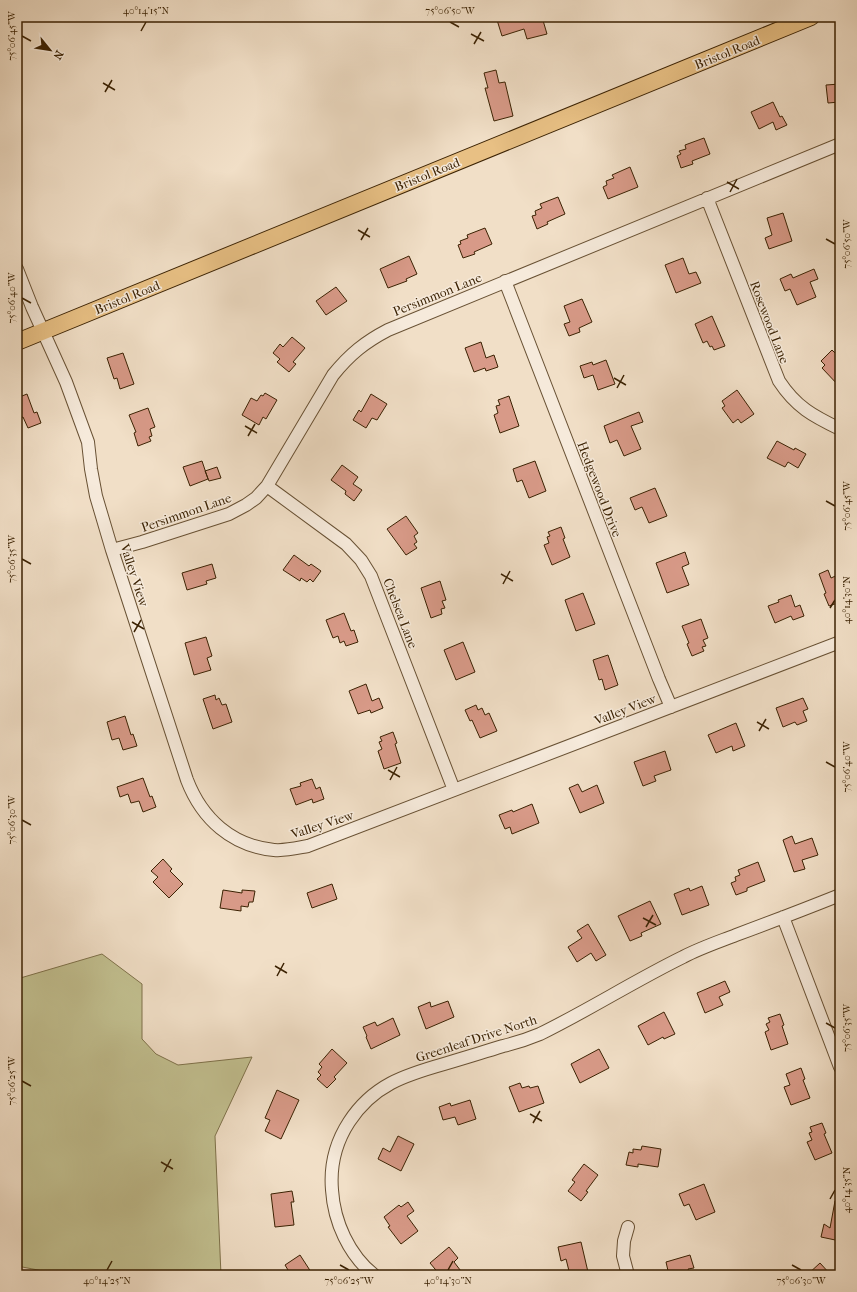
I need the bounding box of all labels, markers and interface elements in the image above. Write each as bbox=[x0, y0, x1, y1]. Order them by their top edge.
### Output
text: 40°14'15"N bbox=[123, 5, 169, 17]
text: 75°06'50"W bbox=[425, 5, 476, 17]
text: 75°06'45"W bbox=[6, 10, 18, 61]
north arrow bbox=[30, 30, 70, 70]
street label: Bristol Road bbox=[692, 32, 763, 72]
text: N bbox=[50, 48, 66, 62]
street label: Bristol Road bbox=[392, 154, 463, 194]
text: 75°06'50"W bbox=[841, 218, 853, 269]
street label: Persimmon Lane bbox=[391, 270, 484, 319]
text: 75°06'40"W bbox=[6, 271, 18, 324]
street label: Bristol Road bbox=[92, 277, 163, 317]
street label: Rosewood Lane bbox=[747, 279, 792, 366]
street label: Hedgewood Drive bbox=[574, 439, 625, 540]
text: 75°06'45"W bbox=[841, 480, 853, 531]
street label: Persimmon Lane bbox=[139, 490, 234, 535]
text: 75°06'35"W bbox=[6, 534, 18, 583]
street label: Valley View bbox=[117, 541, 152, 609]
street label: Chelsea Lane bbox=[380, 576, 421, 651]
text: 40°14'30"N bbox=[841, 576, 853, 624]
street label: Valley View bbox=[591, 691, 658, 728]
text: 75°06'40"W bbox=[841, 740, 853, 793]
text: 75°06'30"W bbox=[6, 794, 18, 845]
street label: Valley View bbox=[288, 807, 356, 842]
text: 75°06'35"W bbox=[841, 1003, 853, 1052]
street label: Greenleaf Drive North bbox=[414, 1012, 539, 1065]
text: 75°06'25"W bbox=[6, 1055, 18, 1106]
text: 40°14'35"N bbox=[841, 1166, 853, 1213]
text: 40°14'25"N bbox=[83, 1275, 131, 1287]
text: 75°06'25"W bbox=[324, 1275, 375, 1287]
text: 40°14'30"N bbox=[424, 1275, 472, 1287]
text: 75°06'30"W bbox=[776, 1275, 827, 1287]

